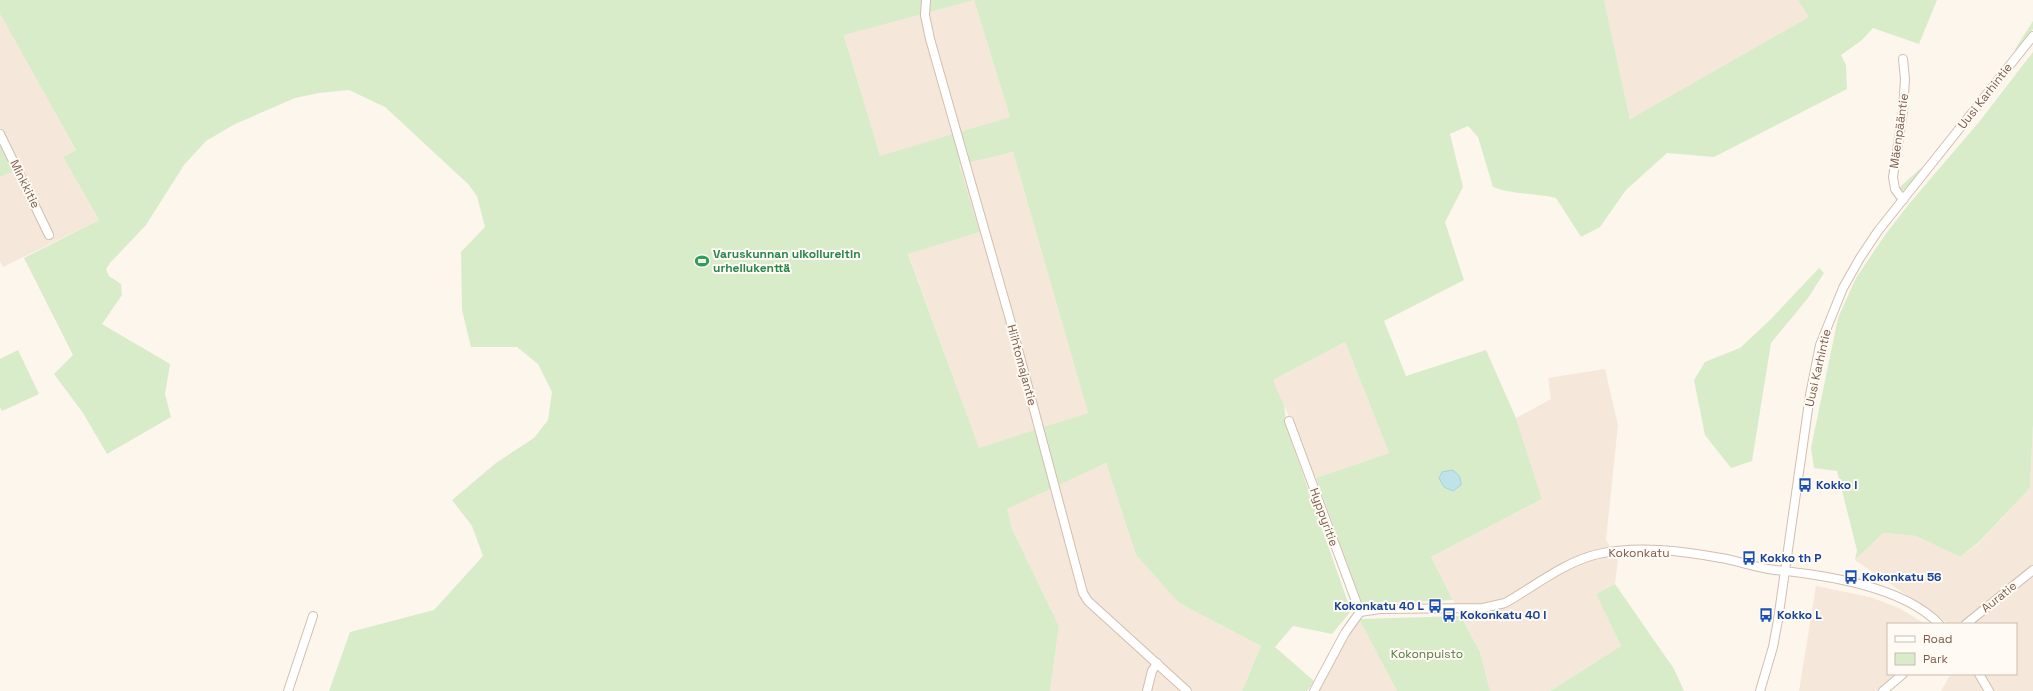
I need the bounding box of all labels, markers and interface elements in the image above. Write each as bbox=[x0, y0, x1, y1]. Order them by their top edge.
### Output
street label: Uusi Karhintie bbox=[1954, 60, 2016, 132]
street label: Mäenpääntie bbox=[1886, 92, 1912, 170]
street label: Minkkitie bbox=[6, 157, 44, 211]
place label: Varuskunnan ulkoilureitin urheilukenttä bbox=[713, 246, 861, 276]
sports icon: Varuskunnan ulkoilureitin urheilukenttä bbox=[694, 253, 710, 269]
street label: Hiihtomajantie bbox=[1003, 323, 1041, 407]
street label: Uusi Karhintie bbox=[1801, 327, 1835, 409]
bus stop icon: Kokko I bbox=[1797, 477, 1813, 493]
place label: Kokko I bbox=[1816, 477, 1857, 493]
street label: Hyppyritie bbox=[1306, 486, 1342, 548]
street label: Kokonkatu bbox=[1608, 545, 1670, 561]
bus stop icon: Kokko th P bbox=[1741, 550, 1757, 566]
place label: Kokko th P bbox=[1760, 550, 1821, 566]
bus stop icon: Kokonkatu 56 bbox=[1843, 569, 1859, 585]
place label: Kokonkatu 56 bbox=[1862, 569, 1942, 585]
street label: Auratie bbox=[1978, 578, 2020, 616]
place label: Kokonkatu 40 L bbox=[1334, 598, 1424, 614]
bus stop icon: Kokonkatu 40 L bbox=[1427, 598, 1443, 614]
bus stop icon: Kokonkatu 40 I bbox=[1441, 607, 1457, 623]
place label: Kokonkatu 40 I bbox=[1460, 607, 1547, 623]
bus stop icon: Kokko L bbox=[1758, 607, 1774, 623]
place label: Kokko L bbox=[1777, 607, 1822, 623]
legend bbox=[1887, 623, 2017, 675]
text: Road bbox=[1923, 631, 1952, 647]
park label: Kokonpuisto bbox=[1391, 646, 1463, 662]
text: Park bbox=[1923, 651, 1948, 667]

